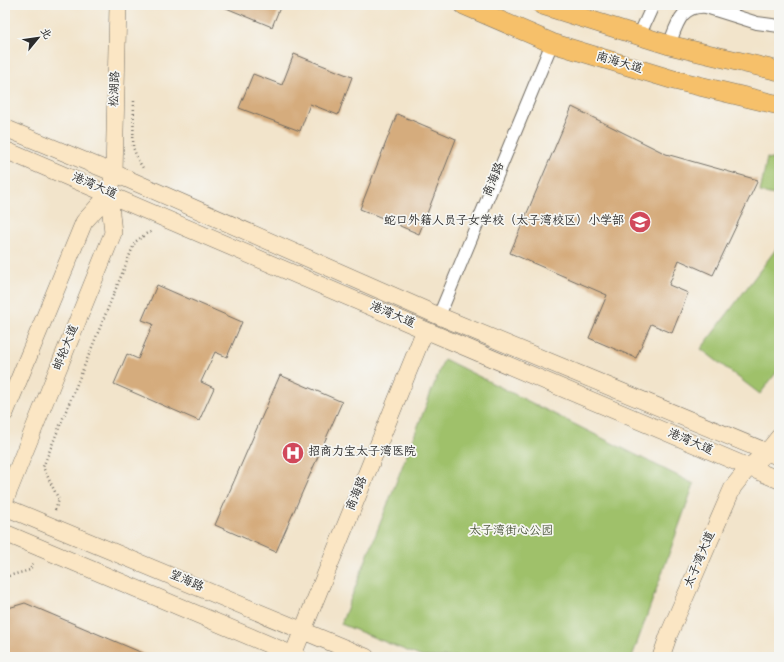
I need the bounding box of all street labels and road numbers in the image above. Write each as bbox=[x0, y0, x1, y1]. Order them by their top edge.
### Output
street label: 南海大道 bbox=[594, 50, 644, 77]
street label: 松湖路 bbox=[107, 71, 124, 107]
street label: 商海路 bbox=[480, 160, 508, 199]
street label: 港湾大道 bbox=[69, 170, 119, 203]
street label: 港湾大道 bbox=[367, 299, 417, 332]
street label: 邮轮大道 bbox=[50, 322, 82, 373]
street label: 港湾大道 bbox=[665, 426, 715, 459]
street label: 商海路 bbox=[343, 474, 371, 513]
street label: 太子湾大道 bbox=[682, 529, 719, 590]
street label: 望海路 bbox=[167, 568, 206, 595]

